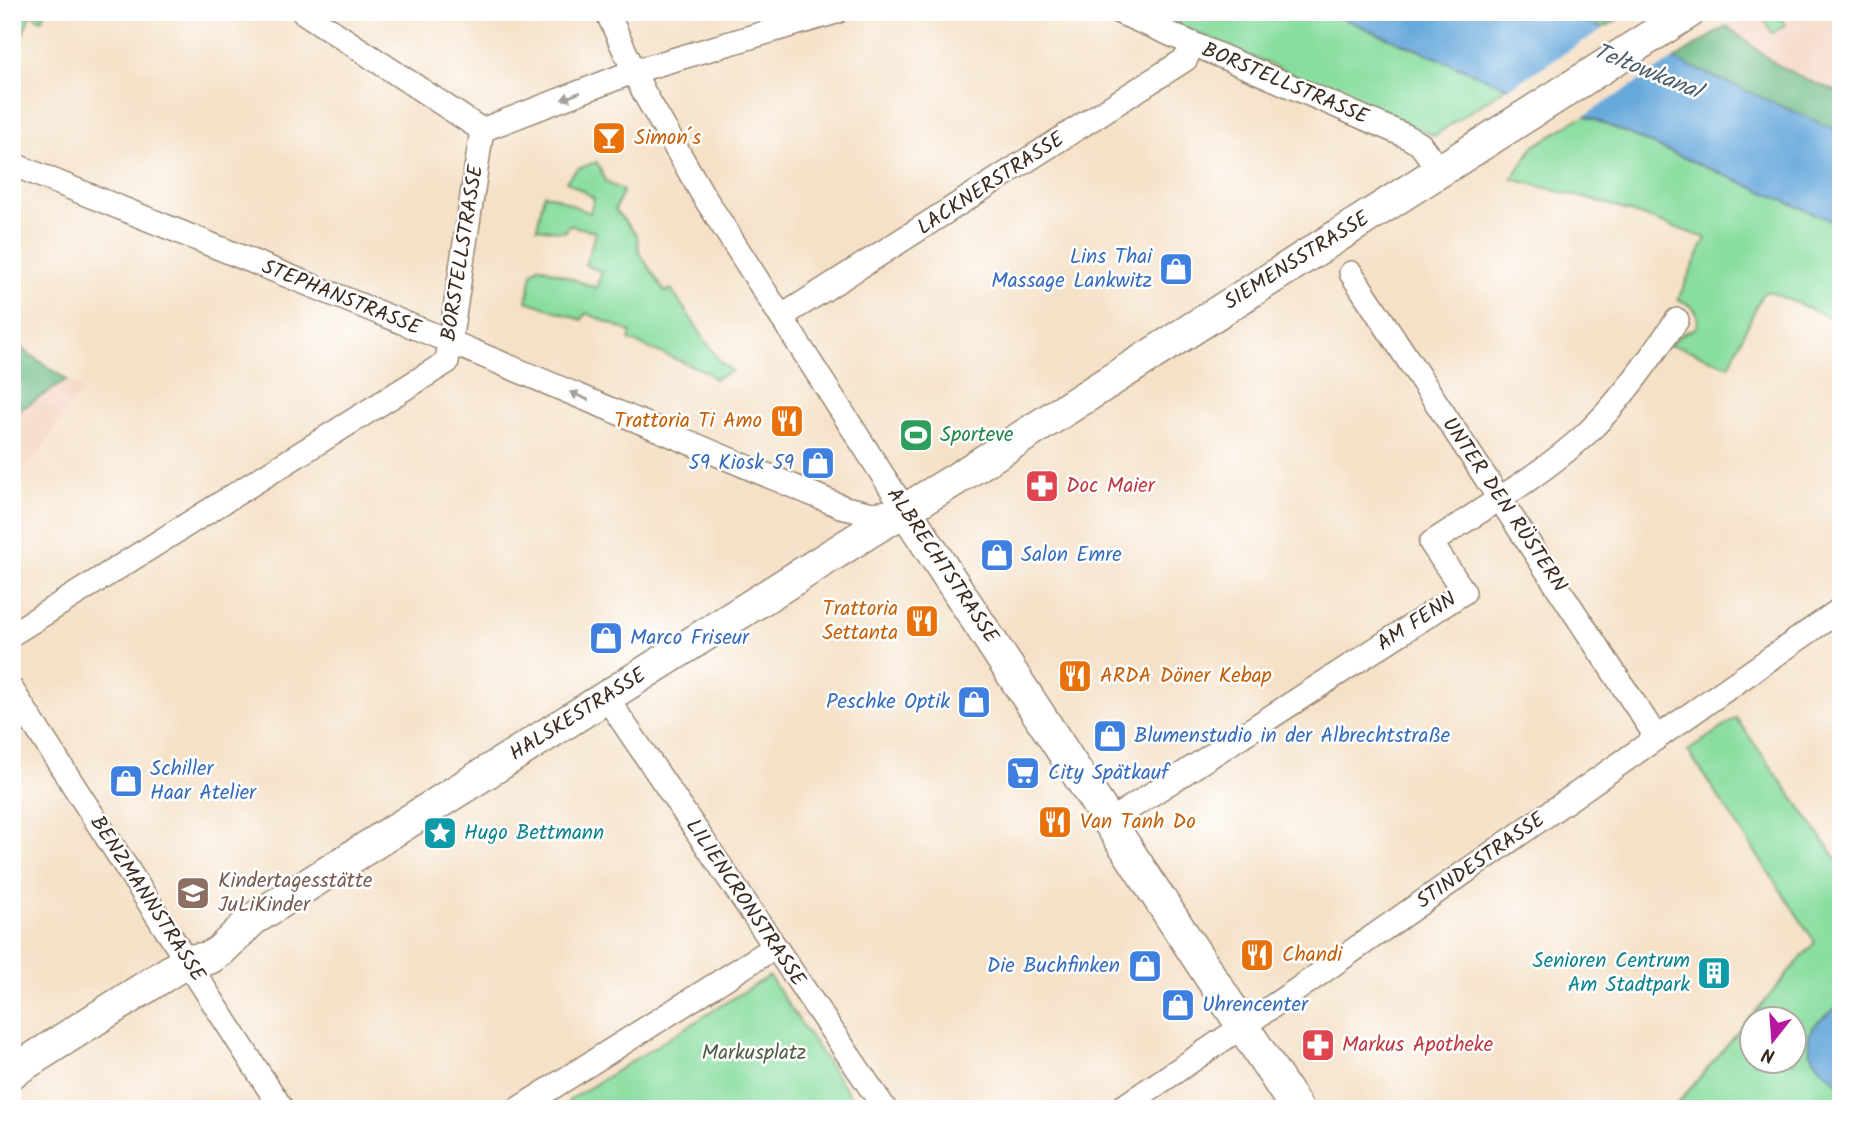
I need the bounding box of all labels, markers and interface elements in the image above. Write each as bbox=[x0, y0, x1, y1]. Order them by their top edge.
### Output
street label: BORSTELLSTRASSE bbox=[1197, 34, 1374, 134]
water label: Teltowkanal bbox=[1588, 34, 1710, 112]
one-way arrow bbox=[560, 90, 581, 101]
bar icon: Simon´s bbox=[590, 119, 628, 157]
place label: Simon´s bbox=[634, 122, 701, 155]
street label: LACKNERSTRASSE bbox=[911, 123, 1072, 244]
street label: BORSTELLSTRASSE bbox=[433, 162, 493, 344]
street label: SIEMENSSTRASSE bbox=[1218, 203, 1377, 319]
place label: Lins Thai Massage Lankwitz bbox=[991, 241, 1153, 298]
shop icon: Lins Thai Massage Lankwitz bbox=[1157, 250, 1195, 288]
street label: STEPHANSTRASSE bbox=[256, 251, 426, 345]
one-way arrow bbox=[568, 391, 589, 402]
restaurant icon: Trattoria Ti Amo bbox=[768, 402, 806, 440]
place label: Trattoria Ti Amo bbox=[614, 405, 762, 438]
street label: UNTER DEN RÜSTERN bbox=[1433, 411, 1575, 599]
sports icon: Sporteve bbox=[897, 416, 935, 454]
place label: Sporteve bbox=[940, 419, 1014, 452]
shop icon: 59 Kiosk 59 bbox=[799, 444, 837, 482]
place label: 59 Kiosk 59 bbox=[688, 447, 794, 480]
pharmacy icon: Doc Maier bbox=[1023, 467, 1061, 505]
place label: Doc Maier bbox=[1066, 470, 1156, 503]
street label: ALBRECHTSTRASSE bbox=[877, 481, 1007, 651]
shop icon: Salon Emre bbox=[978, 536, 1016, 574]
place label: Salon Emre bbox=[1021, 539, 1122, 572]
street label: AM FENN bbox=[1370, 584, 1464, 660]
place label: Trattoria Settanta bbox=[822, 593, 898, 650]
restaurant icon: Trattoria Settanta bbox=[903, 602, 941, 640]
shop icon: Marco Friseur bbox=[587, 619, 625, 657]
place label: Marco Friseur bbox=[630, 622, 750, 655]
restaurant icon: ARDA Döner Kebap bbox=[1056, 657, 1094, 695]
street label: HALSKESTRASSE bbox=[503, 659, 654, 770]
place label: ARDA Döner Kebap bbox=[1100, 660, 1272, 693]
shop icon: Peschke Optik bbox=[955, 683, 993, 721]
place label: Peschke Optik bbox=[826, 686, 950, 719]
shop icon: Blumenstudio in der Albrechtstraße bbox=[1091, 717, 1129, 755]
place label: Blumenstudio in der Albrechtstraße bbox=[1134, 720, 1451, 753]
place label: Schiller Haar Atelier bbox=[150, 753, 257, 810]
supermarket icon: City Spätkauf bbox=[1004, 754, 1042, 792]
place label: City Spätkauf bbox=[1048, 757, 1171, 790]
shop icon: Schiller Haar Atelier bbox=[107, 762, 145, 800]
restaurant icon: Van Tanh Do bbox=[1036, 803, 1074, 841]
street label: STINDESTRASSE bbox=[1410, 804, 1553, 918]
place label: Van Tanh Do bbox=[1080, 806, 1196, 839]
street label: BENZMANNSTRASSE bbox=[81, 809, 214, 989]
street label: LILIENCRONSTRASSE bbox=[676, 812, 814, 994]
place icon: Hugo Bettmann bbox=[421, 814, 459, 852]
place label: Hugo Bettmann bbox=[464, 817, 604, 850]
place label: Kindertagesstätte JuLiKinder bbox=[218, 865, 373, 922]
school or university icon: Kindertagesstätte JuLiKinder bbox=[174, 874, 212, 912]
restaurant icon: Chandi bbox=[1238, 936, 1276, 974]
place label: Chandi bbox=[1282, 939, 1343, 972]
place label: Senioren Centrum Am Stadtpark bbox=[1533, 945, 1690, 1002]
shop icon: Die Buchfinken bbox=[1126, 947, 1164, 985]
place label: Die Buchfinken bbox=[987, 950, 1120, 983]
building icon: Senioren Centrum Am Stadtpark bbox=[1695, 954, 1733, 992]
shop icon: Uhrencenter bbox=[1159, 986, 1197, 1024]
place label: Uhrencenter bbox=[1202, 989, 1309, 1022]
north arrow bbox=[1738, 1006, 1808, 1076]
pharmacy icon: Markus Apotheke bbox=[1299, 1026, 1337, 1064]
place label: Markus Apotheke bbox=[1342, 1029, 1494, 1062]
park label: Markusplatz bbox=[702, 1037, 806, 1070]
text: N bbox=[1758, 1038, 1779, 1070]

